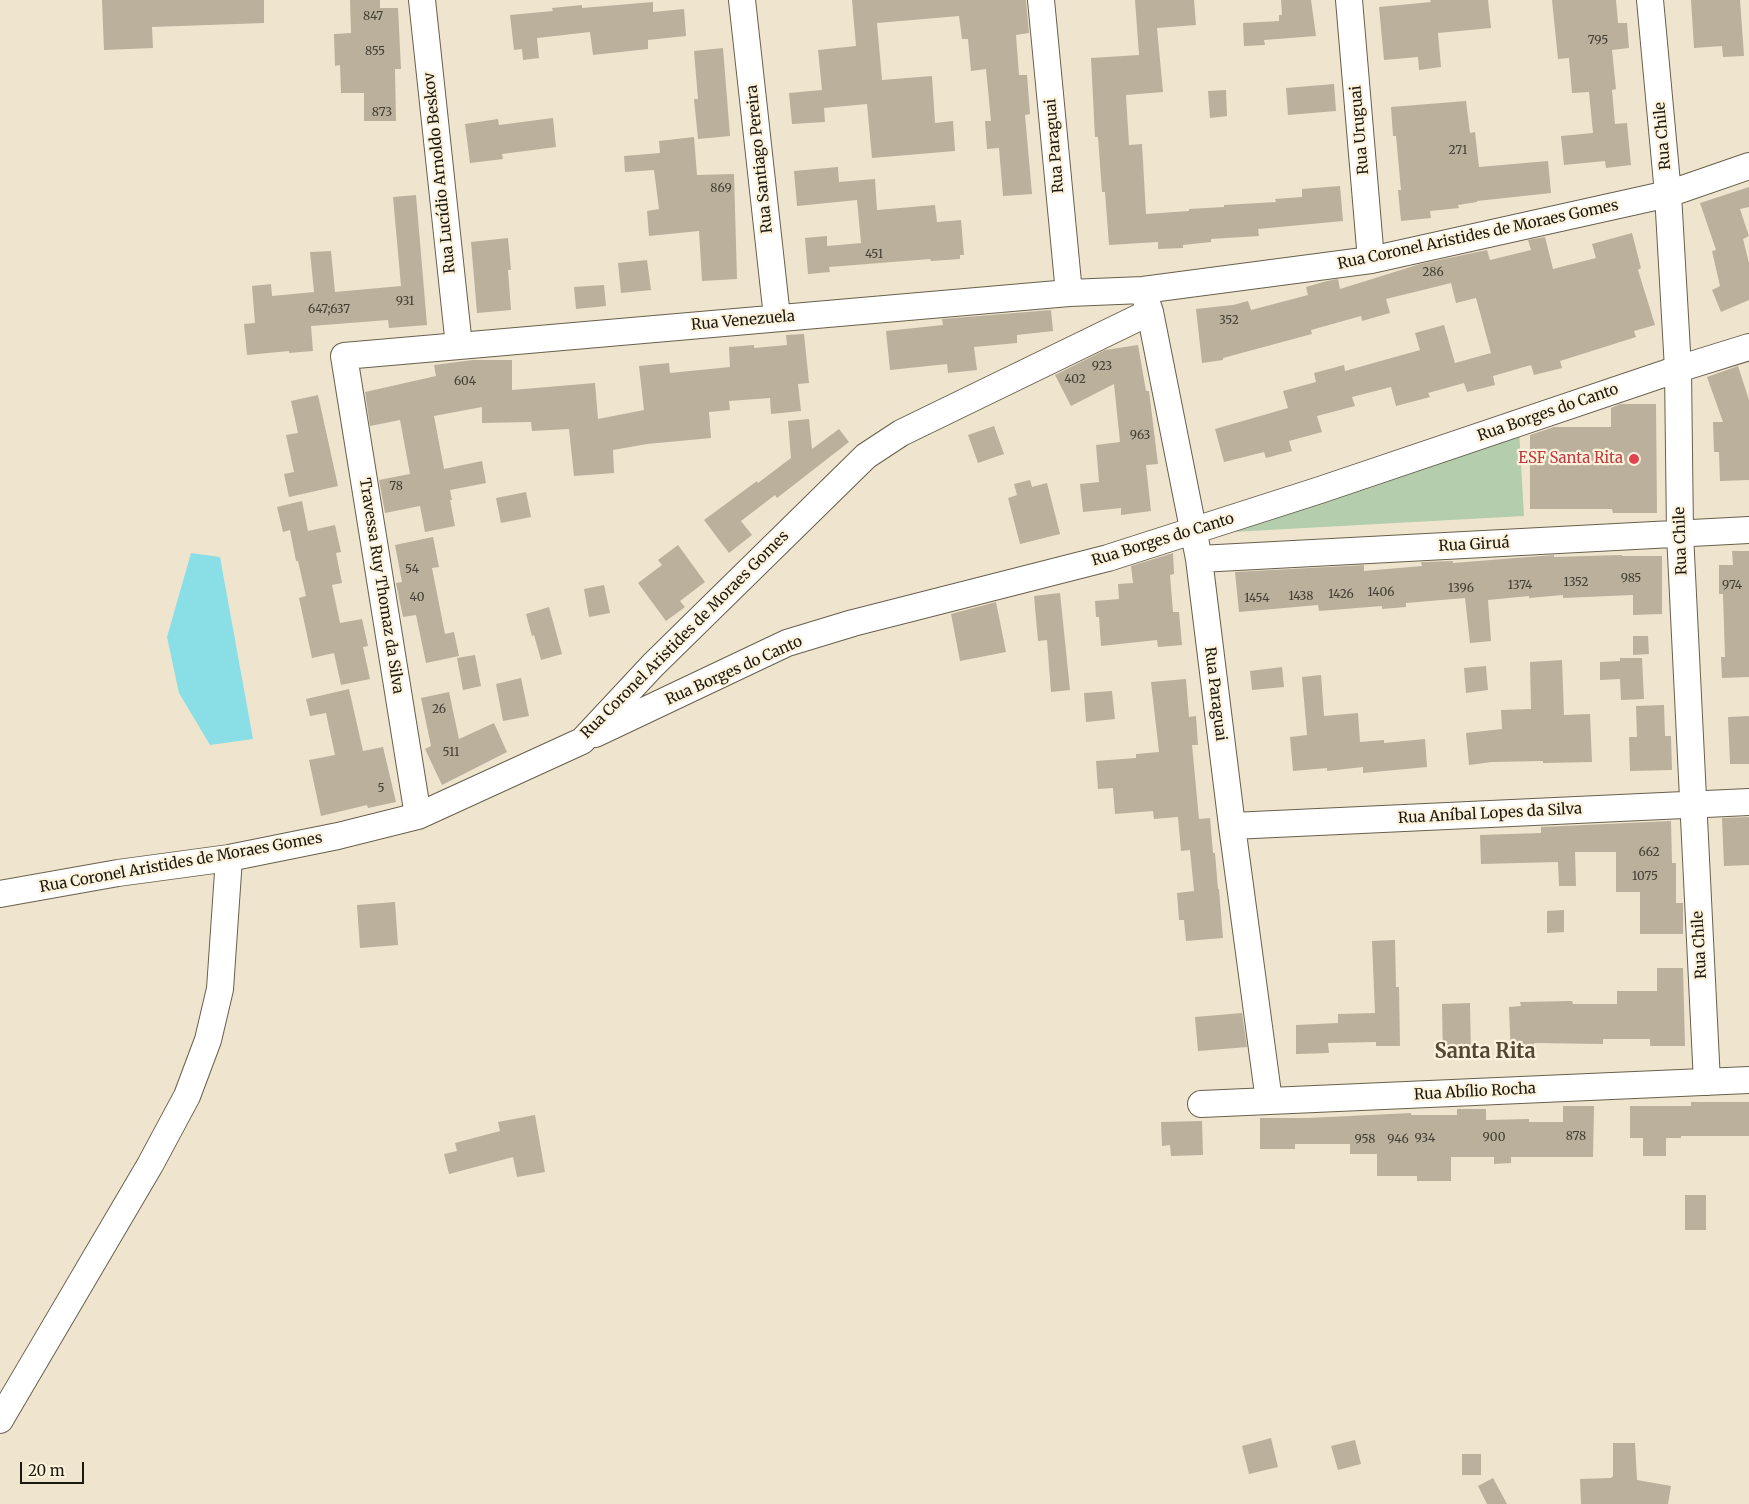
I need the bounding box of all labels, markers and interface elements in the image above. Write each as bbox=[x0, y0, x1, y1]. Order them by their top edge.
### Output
house number: 847 bbox=[363, 10, 383, 24]
house number: 795 bbox=[1588, 34, 1608, 48]
house number: 855 bbox=[365, 45, 385, 59]
street label: Rua Lucídio Arnoldo Beskov bbox=[420, 72, 460, 274]
street label: Rua Santiago Pereira bbox=[743, 84, 777, 234]
street label: Rua Uruguai bbox=[1347, 85, 1373, 175]
street label: Rua Paraguai bbox=[1042, 98, 1068, 194]
street label: Rua Chile bbox=[1651, 101, 1675, 171]
house number: 873 bbox=[372, 106, 392, 120]
house number: 271 bbox=[1449, 144, 1467, 158]
house number: 869 bbox=[710, 182, 732, 196]
street label: Rua Coronel Aristides de Moraes Gomes bbox=[1336, 196, 1620, 274]
house number: 451 bbox=[865, 248, 883, 262]
house number: 286 bbox=[1422, 266, 1444, 280]
house number: 931 bbox=[396, 295, 414, 309]
house number: 647;637 bbox=[308, 303, 350, 317]
street label: Rua Venezuela bbox=[690, 308, 796, 334]
house number: 352 bbox=[1219, 314, 1239, 328]
house number: 923 bbox=[1092, 360, 1112, 374]
house number: 402 bbox=[1064, 373, 1086, 387]
house number: 604 bbox=[454, 375, 476, 389]
street label: Rua Borges do Canto bbox=[1475, 380, 1621, 446]
house number: 963 bbox=[1130, 429, 1150, 443]
place label: ESF Santa Rita bbox=[1518, 450, 1623, 468]
marker: ESF Santa Rita bbox=[1627, 452, 1641, 466]
street label: Travessa Ruy Thomaz da Silva bbox=[355, 477, 407, 695]
house number: 78 bbox=[389, 480, 403, 494]
street label: Rua Chile bbox=[1671, 507, 1691, 575]
street label: Rua Borges do Canto bbox=[1090, 510, 1236, 570]
street label: Rua Coronel Aristides de Moraes Gomes bbox=[577, 527, 793, 743]
street label: Rua Giruá bbox=[1438, 534, 1510, 556]
house number: 54 bbox=[405, 563, 419, 577]
house number: 985 bbox=[1621, 572, 1641, 586]
house number: 1352 bbox=[1564, 576, 1588, 590]
house number: 1374 bbox=[1508, 579, 1532, 593]
house number: 974 bbox=[1722, 579, 1742, 593]
house number: 1396 bbox=[1448, 582, 1474, 596]
house number: 1406 bbox=[1368, 586, 1394, 600]
house number: 1426 bbox=[1328, 588, 1354, 602]
house number: 1438 bbox=[1288, 590, 1314, 604]
house number: 40 bbox=[410, 591, 424, 605]
house number: 1454 bbox=[1244, 592, 1270, 606]
street label: Rua Borges do Canto bbox=[663, 633, 805, 709]
street label: Rua Paraguai bbox=[1200, 646, 1230, 742]
house number: 26 bbox=[432, 703, 446, 717]
house number: 511 bbox=[443, 746, 459, 760]
house number: 5 bbox=[377, 782, 385, 796]
street label: Rua Aníbal Lopes da Silva bbox=[1398, 800, 1582, 828]
street label: Rua Coronel Aristides de Moraes Gomes bbox=[38, 829, 324, 897]
house number: 662 bbox=[1638, 846, 1660, 860]
house number: 1075 bbox=[1632, 870, 1658, 884]
street label: Rua Chile bbox=[1689, 910, 1711, 980]
district label: Santa Rita bbox=[1434, 1040, 1536, 1064]
street label: Rua Abílio Rocha bbox=[1414, 1080, 1536, 1104]
house number: 878 bbox=[1566, 1130, 1586, 1144]
house number: 900 bbox=[1483, 1131, 1505, 1145]
house number: 934 bbox=[1415, 1132, 1435, 1146]
house number: 958 bbox=[1355, 1133, 1375, 1147]
house number: 946 bbox=[1387, 1133, 1409, 1147]
scale bar bbox=[22, 1452, 86, 1484]
text: 20 m bbox=[28, 1461, 65, 1480]

